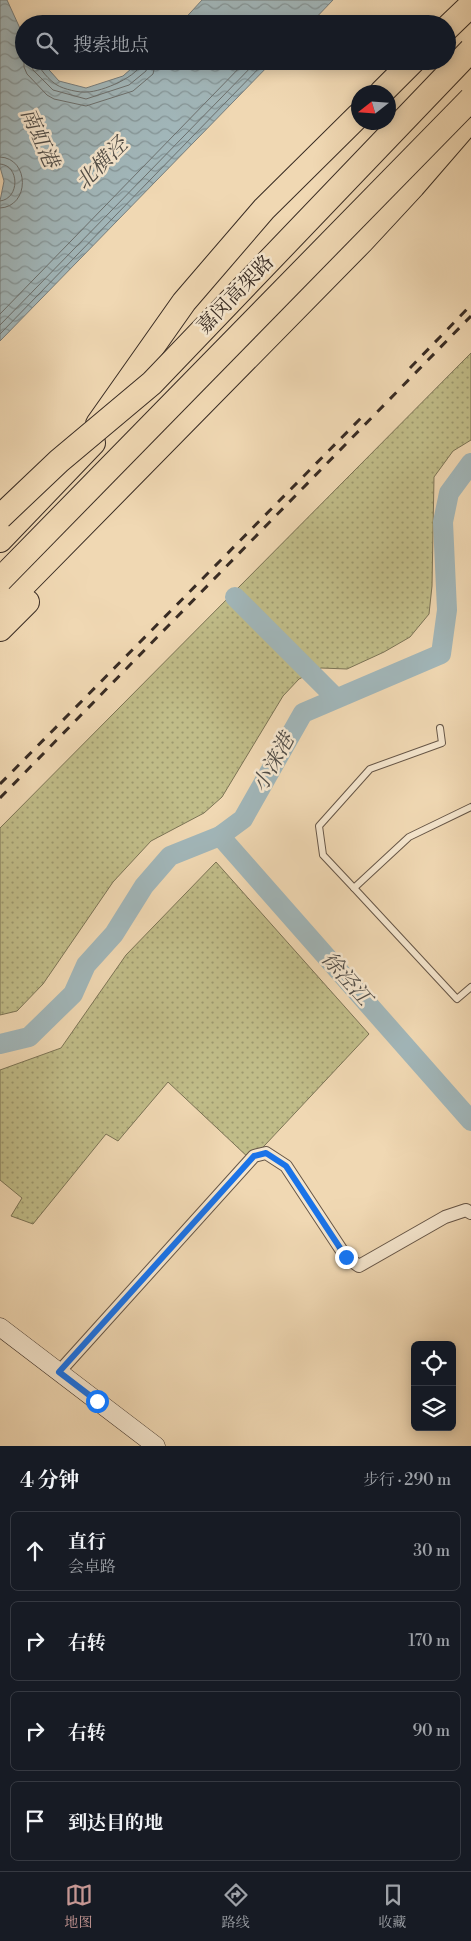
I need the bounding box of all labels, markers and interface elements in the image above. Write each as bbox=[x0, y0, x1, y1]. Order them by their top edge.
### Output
search box bbox=[15, 15, 456, 70]
icon: search bbox=[33, 29, 61, 57]
text: 搜索地点 bbox=[73, 33, 149, 57]
north arrow bbox=[351, 85, 396, 130]
water label: 南虹港 bbox=[14, 104, 65, 175]
water label: 北横泾 bbox=[71, 131, 135, 195]
street label: 嘉闵高架路 bbox=[192, 250, 280, 340]
water label: 小涞港 bbox=[247, 727, 302, 797]
water label: 徐泾江 bbox=[316, 947, 378, 1014]
route end bbox=[335, 1246, 358, 1269]
map controls bbox=[411, 1341, 456, 1431]
button: locate bbox=[411, 1341, 456, 1386]
button: layers bbox=[411, 1386, 456, 1431]
route start bbox=[86, 1390, 109, 1413]
text: 4 分钟 bbox=[20, 1468, 79, 1494]
text: 步行 · 290 m bbox=[363, 1470, 451, 1490]
text: 直行 bbox=[68, 1530, 106, 1554]
icon: ahead bbox=[21, 1537, 49, 1565]
text: 30 m bbox=[413, 1541, 450, 1561]
text: 会卓路 bbox=[68, 1557, 116, 1577]
icon: right bbox=[21, 1627, 49, 1655]
text: 右转 bbox=[68, 1631, 106, 1655]
text: 170 m bbox=[408, 1631, 450, 1651]
icon: right bbox=[21, 1717, 49, 1745]
text: 右转 bbox=[68, 1721, 106, 1745]
text: 90 m bbox=[412, 1721, 450, 1741]
icon: arrive bbox=[21, 1807, 49, 1835]
text: 到达目的地 bbox=[68, 1811, 163, 1835]
tab: 地图 bbox=[65, 1881, 93, 1932]
tab: 路线 bbox=[222, 1881, 250, 1932]
tab: 收藏 bbox=[379, 1881, 407, 1932]

